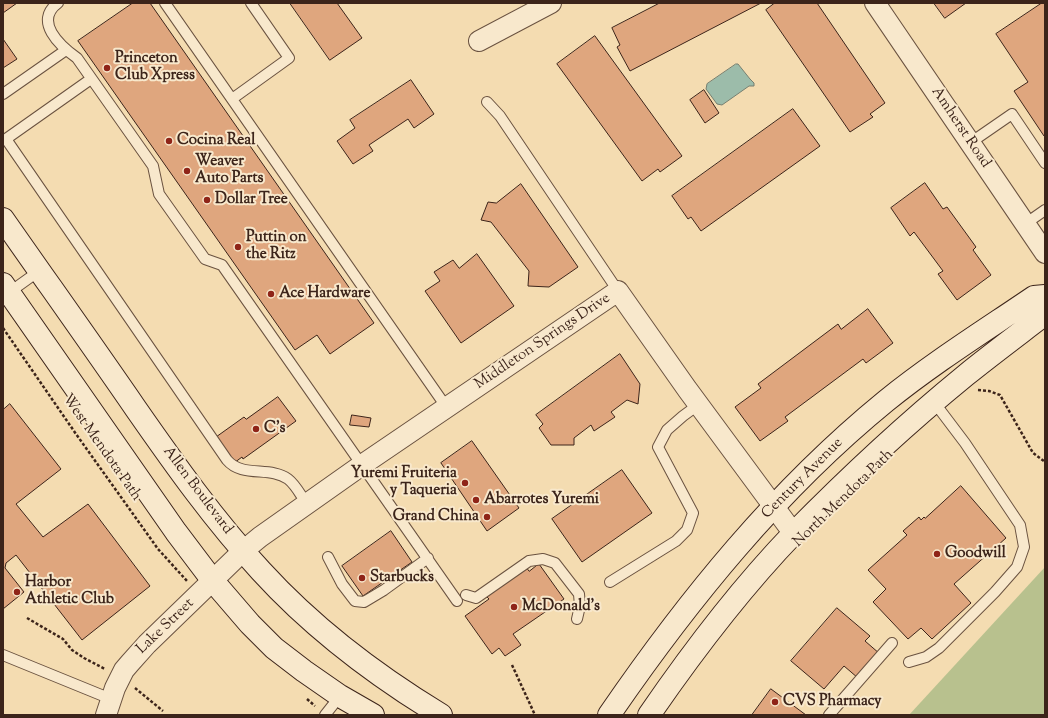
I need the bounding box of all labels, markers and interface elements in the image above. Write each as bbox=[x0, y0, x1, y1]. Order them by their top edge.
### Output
place label: Princeton Club Xpress bbox=[115, 50, 195, 85]
marker: Princeton Club Xpress bbox=[102, 63, 112, 73]
street label: Amherst Road bbox=[926, 84, 994, 172]
place label: Cocina Real bbox=[177, 132, 255, 150]
marker: Cocina Real bbox=[164, 136, 174, 146]
place label: Weaver Auto Parts bbox=[195, 153, 263, 188]
marker: Weaver Auto Parts bbox=[182, 166, 192, 176]
place label: Dollar Tree bbox=[215, 191, 288, 209]
marker: Dollar Tree bbox=[202, 195, 212, 205]
place label: Puttin on the Ritz bbox=[246, 229, 307, 264]
marker: Puttin on the Ritz bbox=[233, 242, 243, 252]
place label: Ace Hardware bbox=[279, 285, 370, 303]
marker: Ace Hardware bbox=[266, 289, 276, 299]
street label: Middleton Springs Drive bbox=[472, 290, 614, 394]
street label: West Mendota Path bbox=[57, 391, 145, 505]
place label: C's bbox=[264, 420, 286, 438]
marker: C's bbox=[251, 424, 261, 434]
street label: Century Avenue bbox=[759, 435, 847, 523]
street label: Allen Boulevard bbox=[158, 444, 236, 538]
street label: North Mendota Path bbox=[790, 446, 898, 552]
place label: Yuremi Fruiteria y Taqueria bbox=[351, 465, 457, 500]
marker: Yuremi Fruiteria y Taqueria bbox=[460, 478, 470, 488]
place label: Abarrotes Yuremi bbox=[484, 491, 599, 509]
marker: Abarrotes Yuremi bbox=[471, 495, 481, 505]
place label: Grand China bbox=[393, 508, 479, 526]
marker: Grand China bbox=[482, 512, 492, 522]
place label: Goodwill bbox=[945, 545, 1006, 563]
marker: Goodwill bbox=[932, 549, 942, 559]
place label: Starbucks bbox=[370, 569, 434, 587]
marker: Starbucks bbox=[357, 573, 367, 583]
place label: Harbor Athletic Club bbox=[25, 574, 114, 609]
marker: Harbor Athletic Club bbox=[12, 587, 22, 597]
street label: Lake Street bbox=[134, 595, 198, 659]
place label: McDonald's bbox=[522, 598, 600, 616]
marker: McDonald's bbox=[509, 602, 519, 612]
place label: CVS Pharmacy bbox=[783, 693, 881, 711]
marker: CVS Pharmacy bbox=[770, 697, 780, 707]

